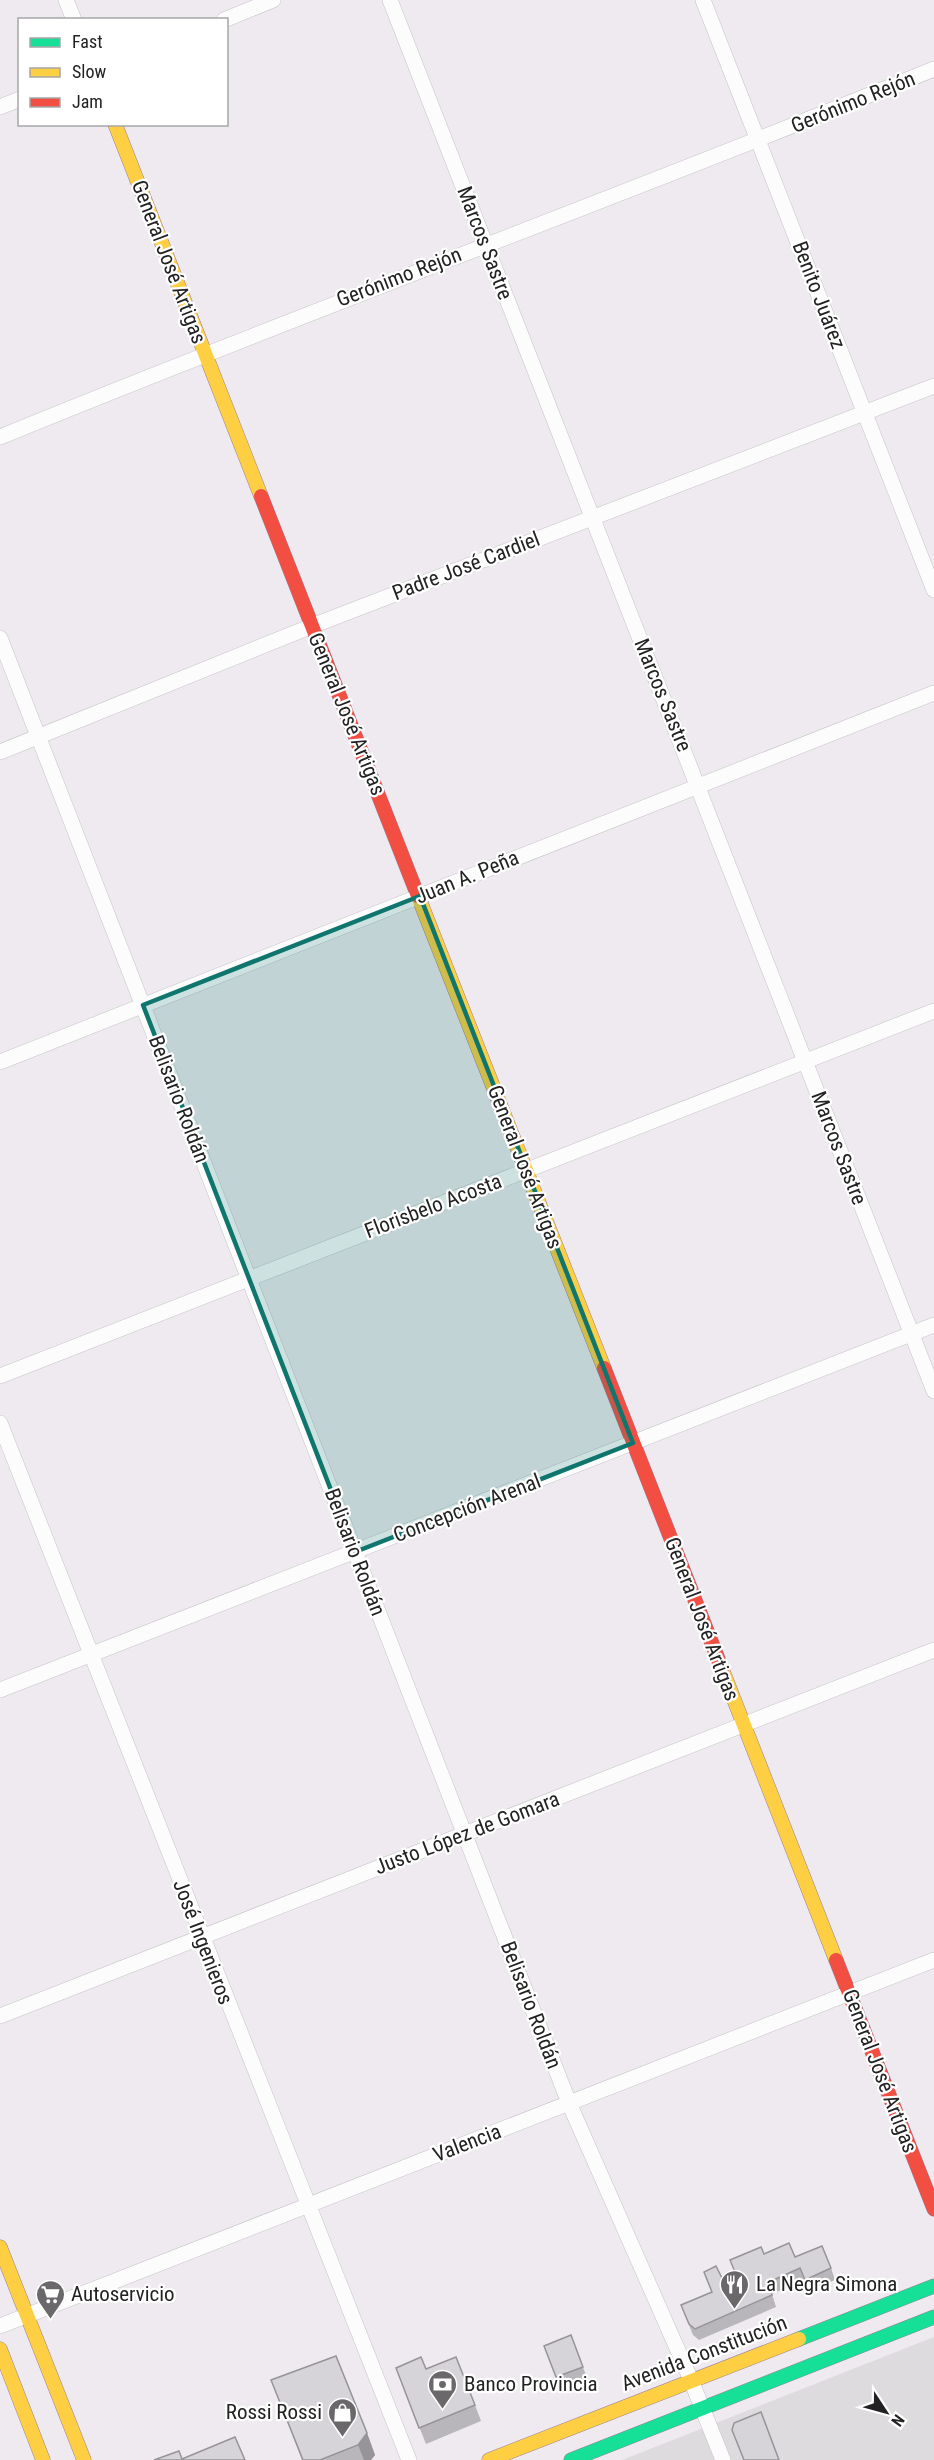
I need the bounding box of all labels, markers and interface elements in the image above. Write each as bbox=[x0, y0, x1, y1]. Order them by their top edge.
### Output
legend bbox=[18, 18, 228, 126]
text: Fast bbox=[72, 31, 103, 52]
text: Slow bbox=[72, 61, 107, 82]
street label: Gerónimo Rejón bbox=[788, 66, 918, 138]
text: Jam bbox=[72, 91, 103, 112]
street label: General José Artigas bbox=[127, 177, 211, 347]
street label: Marcos Sastre bbox=[452, 183, 518, 303]
street label: Benito Juárez bbox=[787, 238, 851, 352]
street label: Gerónimo Rejón bbox=[333, 242, 465, 312]
street label: Padre José Cardiel bbox=[389, 527, 543, 605]
street label: General José Artigas bbox=[303, 629, 391, 799]
street label: Marcos Sastre bbox=[629, 635, 697, 755]
street label: Juan A. Peña bbox=[412, 845, 522, 909]
street label: Belisario Roldán bbox=[144, 1032, 214, 1166]
street label: General José Artigas bbox=[483, 1082, 567, 1252]
street label: Marcos Sastre bbox=[806, 1088, 872, 1208]
street label: Florisbelo Acosta bbox=[361, 1169, 505, 1243]
street label: Concepción Arenal bbox=[390, 1469, 544, 1547]
street label: Belisario Roldán bbox=[320, 1485, 390, 1619]
street label: General José Artigas bbox=[660, 1534, 744, 1704]
street label: Justo López de Gomara bbox=[371, 1787, 563, 1879]
street label: José Ingenieros bbox=[168, 1876, 238, 2008]
street label: Belisario Roldán bbox=[496, 1938, 566, 2072]
street label: General José Artigas bbox=[838, 1986, 922, 2156]
street label: Valencia bbox=[430, 2119, 504, 2167]
restaurant icon: La Negra Simona bbox=[719, 2268, 751, 2310]
place label: La Negra Simona bbox=[756, 2272, 897, 2296]
supermarket icon: Autoservicio bbox=[34, 2278, 66, 2320]
place label: Autoservicio bbox=[71, 2282, 175, 2306]
street label: Avenida Constitución bbox=[618, 2310, 790, 2396]
bank icon: Banco Provincia bbox=[427, 2368, 459, 2410]
place label: Banco Provincia bbox=[464, 2372, 598, 2396]
north arrow bbox=[856, 2382, 916, 2442]
shop icon: Rossi Rossi bbox=[327, 2396, 359, 2438]
place label: Rossi Rossi bbox=[226, 2400, 322, 2424]
text: N bbox=[887, 2411, 908, 2430]

